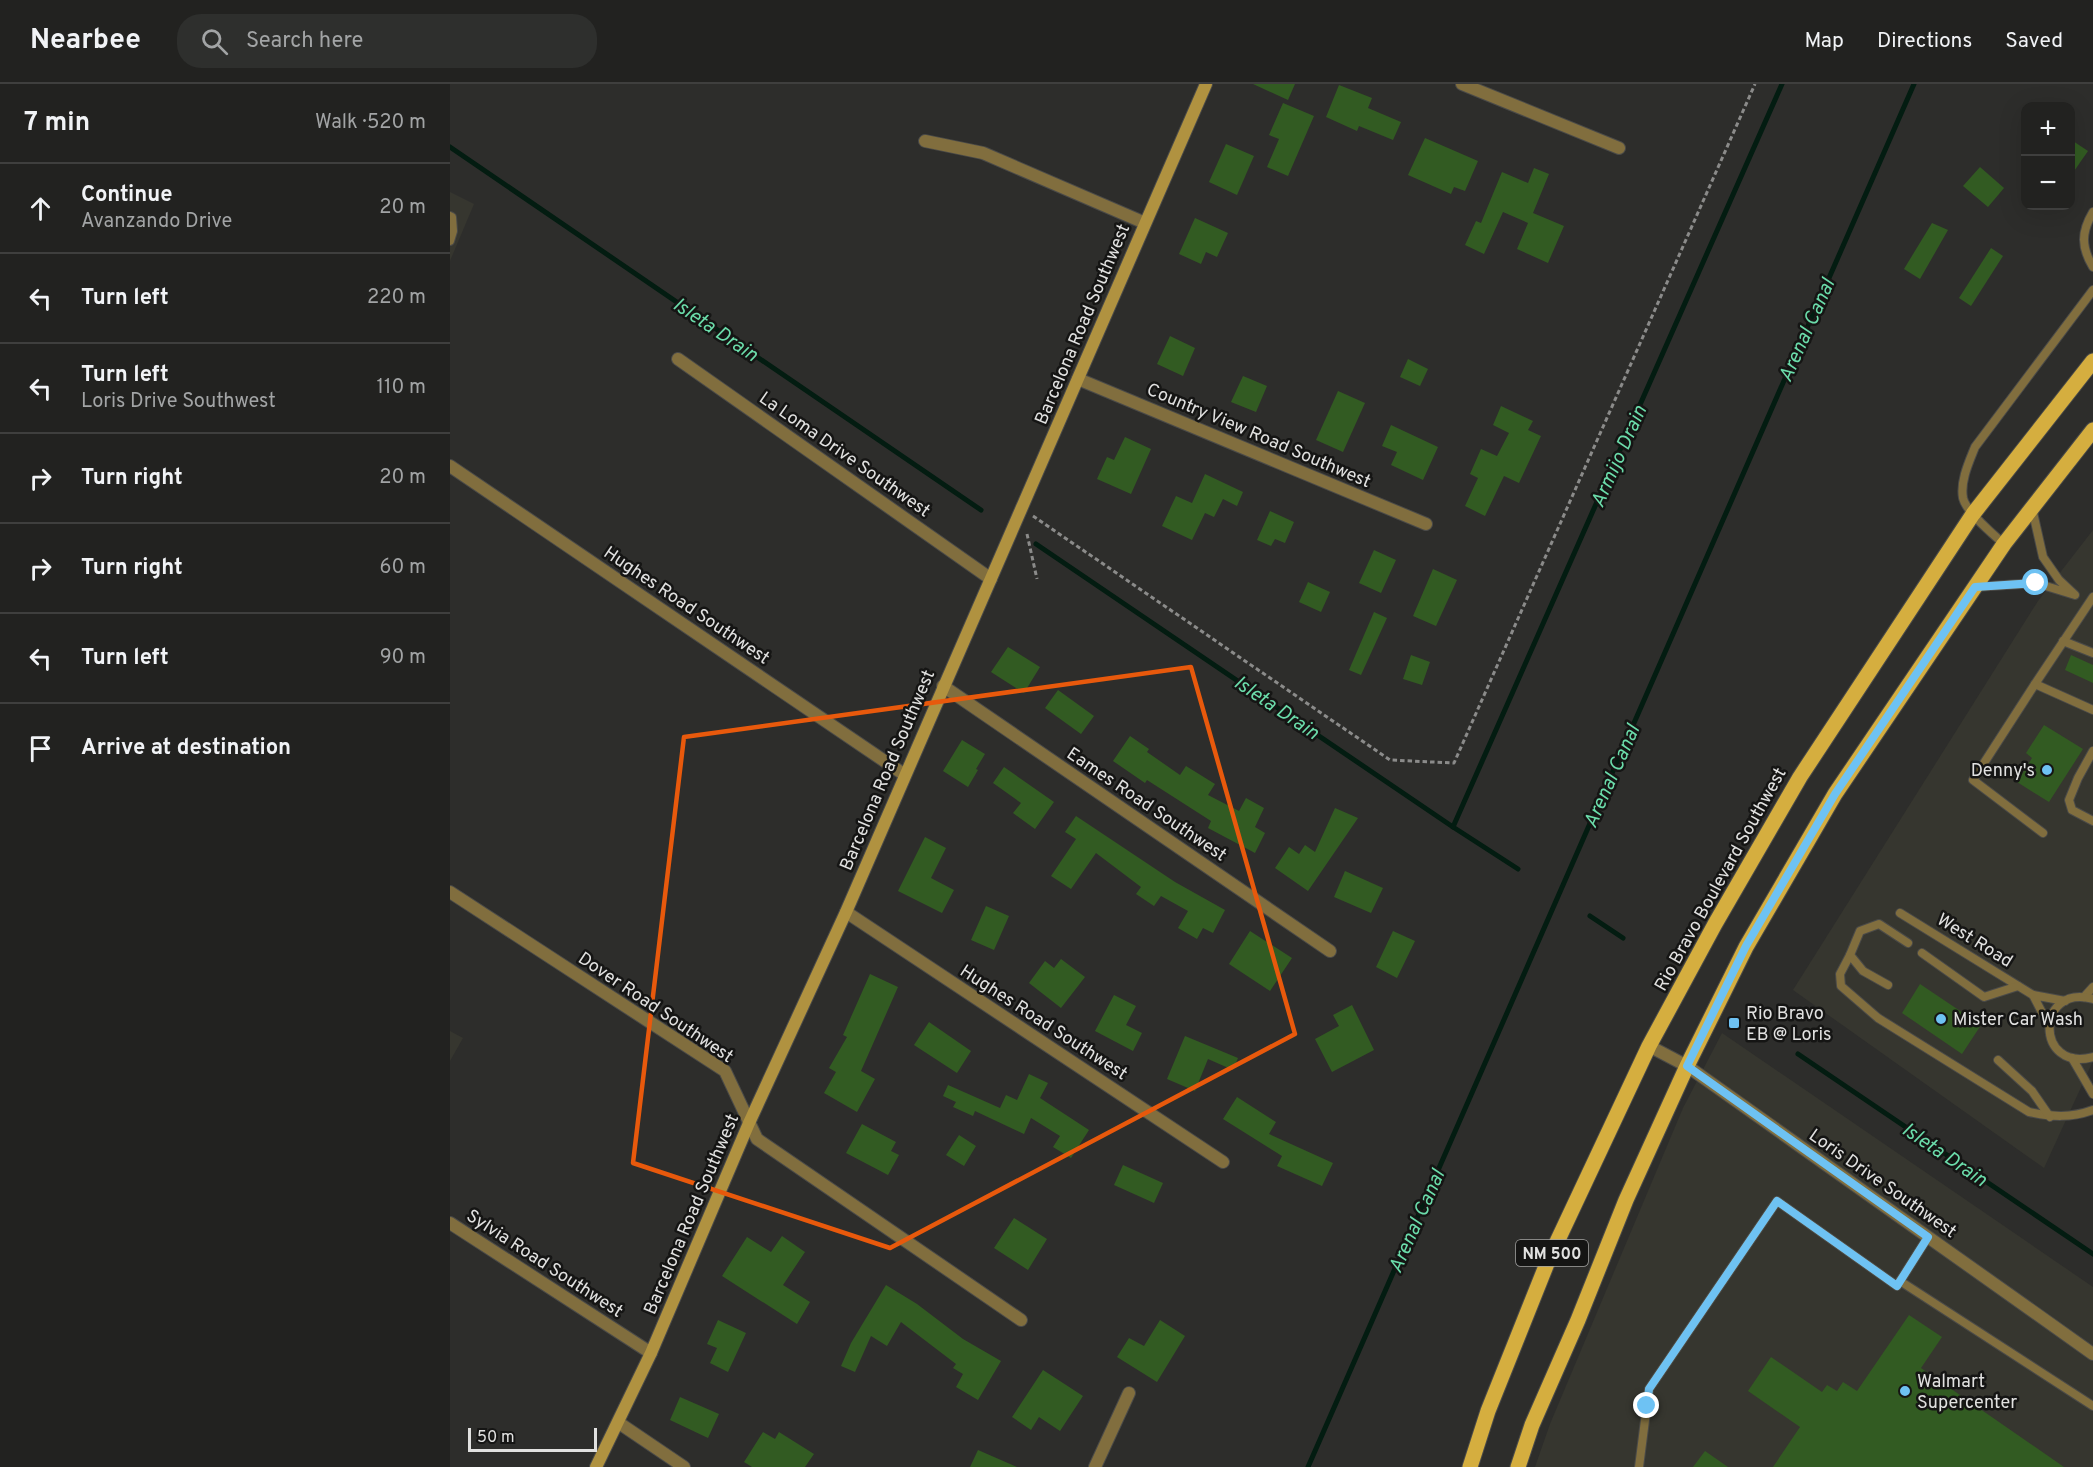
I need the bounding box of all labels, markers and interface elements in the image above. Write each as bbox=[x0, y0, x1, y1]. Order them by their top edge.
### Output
search box bbox=[177, 14, 597, 68]
text: Nearbee bbox=[30, 23, 141, 59]
icon: search bbox=[198, 25, 231, 58]
text: Search here bbox=[246, 28, 363, 55]
text: Map bbox=[1804, 28, 1844, 55]
text: Directions bbox=[1877, 28, 1972, 55]
text: Saved bbox=[2005, 28, 2063, 55]
map controls bbox=[2021, 102, 2075, 210]
button: + bbox=[2021, 102, 2075, 156]
text: 7 min bbox=[24, 107, 90, 140]
text: Walk · 520 m bbox=[315, 110, 426, 136]
button: − bbox=[2021, 156, 2075, 210]
text: Continue bbox=[81, 182, 172, 209]
icon: ahead bbox=[24, 192, 57, 225]
text: 20 m bbox=[379, 195, 426, 221]
text: Avanzando Drive bbox=[81, 209, 232, 235]
street label: Barcelona Road Southwest bbox=[1031, 221, 1136, 428]
water label: Arenal Canal bbox=[1774, 274, 1843, 387]
icon: left bbox=[24, 282, 57, 315]
text: Turn left bbox=[81, 285, 169, 312]
text: 220 m bbox=[367, 285, 426, 311]
water label: Isleta Drain bbox=[667, 293, 763, 369]
text: Turn left bbox=[81, 362, 169, 389]
icon: left bbox=[24, 372, 57, 405]
text: 110 m bbox=[377, 375, 426, 401]
street label: Country View Road Southwest bbox=[1143, 379, 1374, 494]
street label: La Loma Drive Southwest bbox=[754, 387, 934, 523]
text: Loris Drive Southwest bbox=[81, 389, 276, 415]
water label: Armijo Drain bbox=[1586, 402, 1654, 512]
icon: right bbox=[24, 462, 57, 495]
text: Turn right bbox=[81, 465, 183, 492]
text: 20 m bbox=[379, 465, 426, 491]
street label: Hughes Road Southwest bbox=[599, 542, 774, 670]
icon: right bbox=[24, 552, 57, 585]
text: Turn right bbox=[81, 555, 183, 582]
text: 60 m bbox=[380, 555, 426, 581]
route start bbox=[2022, 569, 2048, 595]
icon: left bbox=[24, 642, 57, 675]
text: Turn left bbox=[81, 645, 169, 672]
text: 90 m bbox=[380, 645, 426, 671]
street label: Barcelona Road Southwest bbox=[836, 667, 941, 874]
water label: Isleta Drain bbox=[1228, 671, 1324, 747]
water label: Arenal Canal bbox=[1579, 720, 1648, 833]
icon: arrive bbox=[24, 732, 57, 765]
text: Arrive at destination bbox=[81, 735, 291, 762]
street label: Eames Road Southwest bbox=[1062, 743, 1231, 867]
place label: Denny's bbox=[1971, 760, 2035, 783]
marker: Denny's bbox=[2040, 763, 2054, 777]
street label: Rio Bravo Boulevard Southwest bbox=[1650, 764, 1792, 996]
street label: West Road bbox=[1932, 909, 2016, 974]
street label: Dover Road Southwest bbox=[573, 948, 737, 1069]
street label: Hughes Road Southwest bbox=[955, 960, 1131, 1086]
place label: Rio Bravo EB @ Loris bbox=[1746, 1003, 1831, 1047]
place label: Mister Car Wash bbox=[1953, 1009, 2083, 1032]
marker: Mister Car Wash bbox=[1934, 1012, 1948, 1026]
marker: Rio Bravo EB @ Loris bbox=[1727, 1016, 1741, 1030]
street label: Barcelona Road Southwest bbox=[640, 1111, 745, 1318]
water label: Isleta Drain bbox=[1896, 1118, 1992, 1194]
street label: Loris Drive Southwest bbox=[1804, 1125, 1961, 1244]
water label: Arenal Canal bbox=[1384, 1165, 1453, 1278]
street label: Sylvia Road Southwest bbox=[461, 1205, 627, 1324]
road number: NM 500 bbox=[1516, 1240, 1588, 1266]
place label: Walmart Supercenter bbox=[1917, 1371, 2017, 1415]
marker: Walmart Supercenter bbox=[1898, 1384, 1912, 1398]
route end bbox=[1633, 1392, 1659, 1418]
scale bar bbox=[468, 1425, 597, 1452]
text: 50 m bbox=[477, 1428, 515, 1448]

